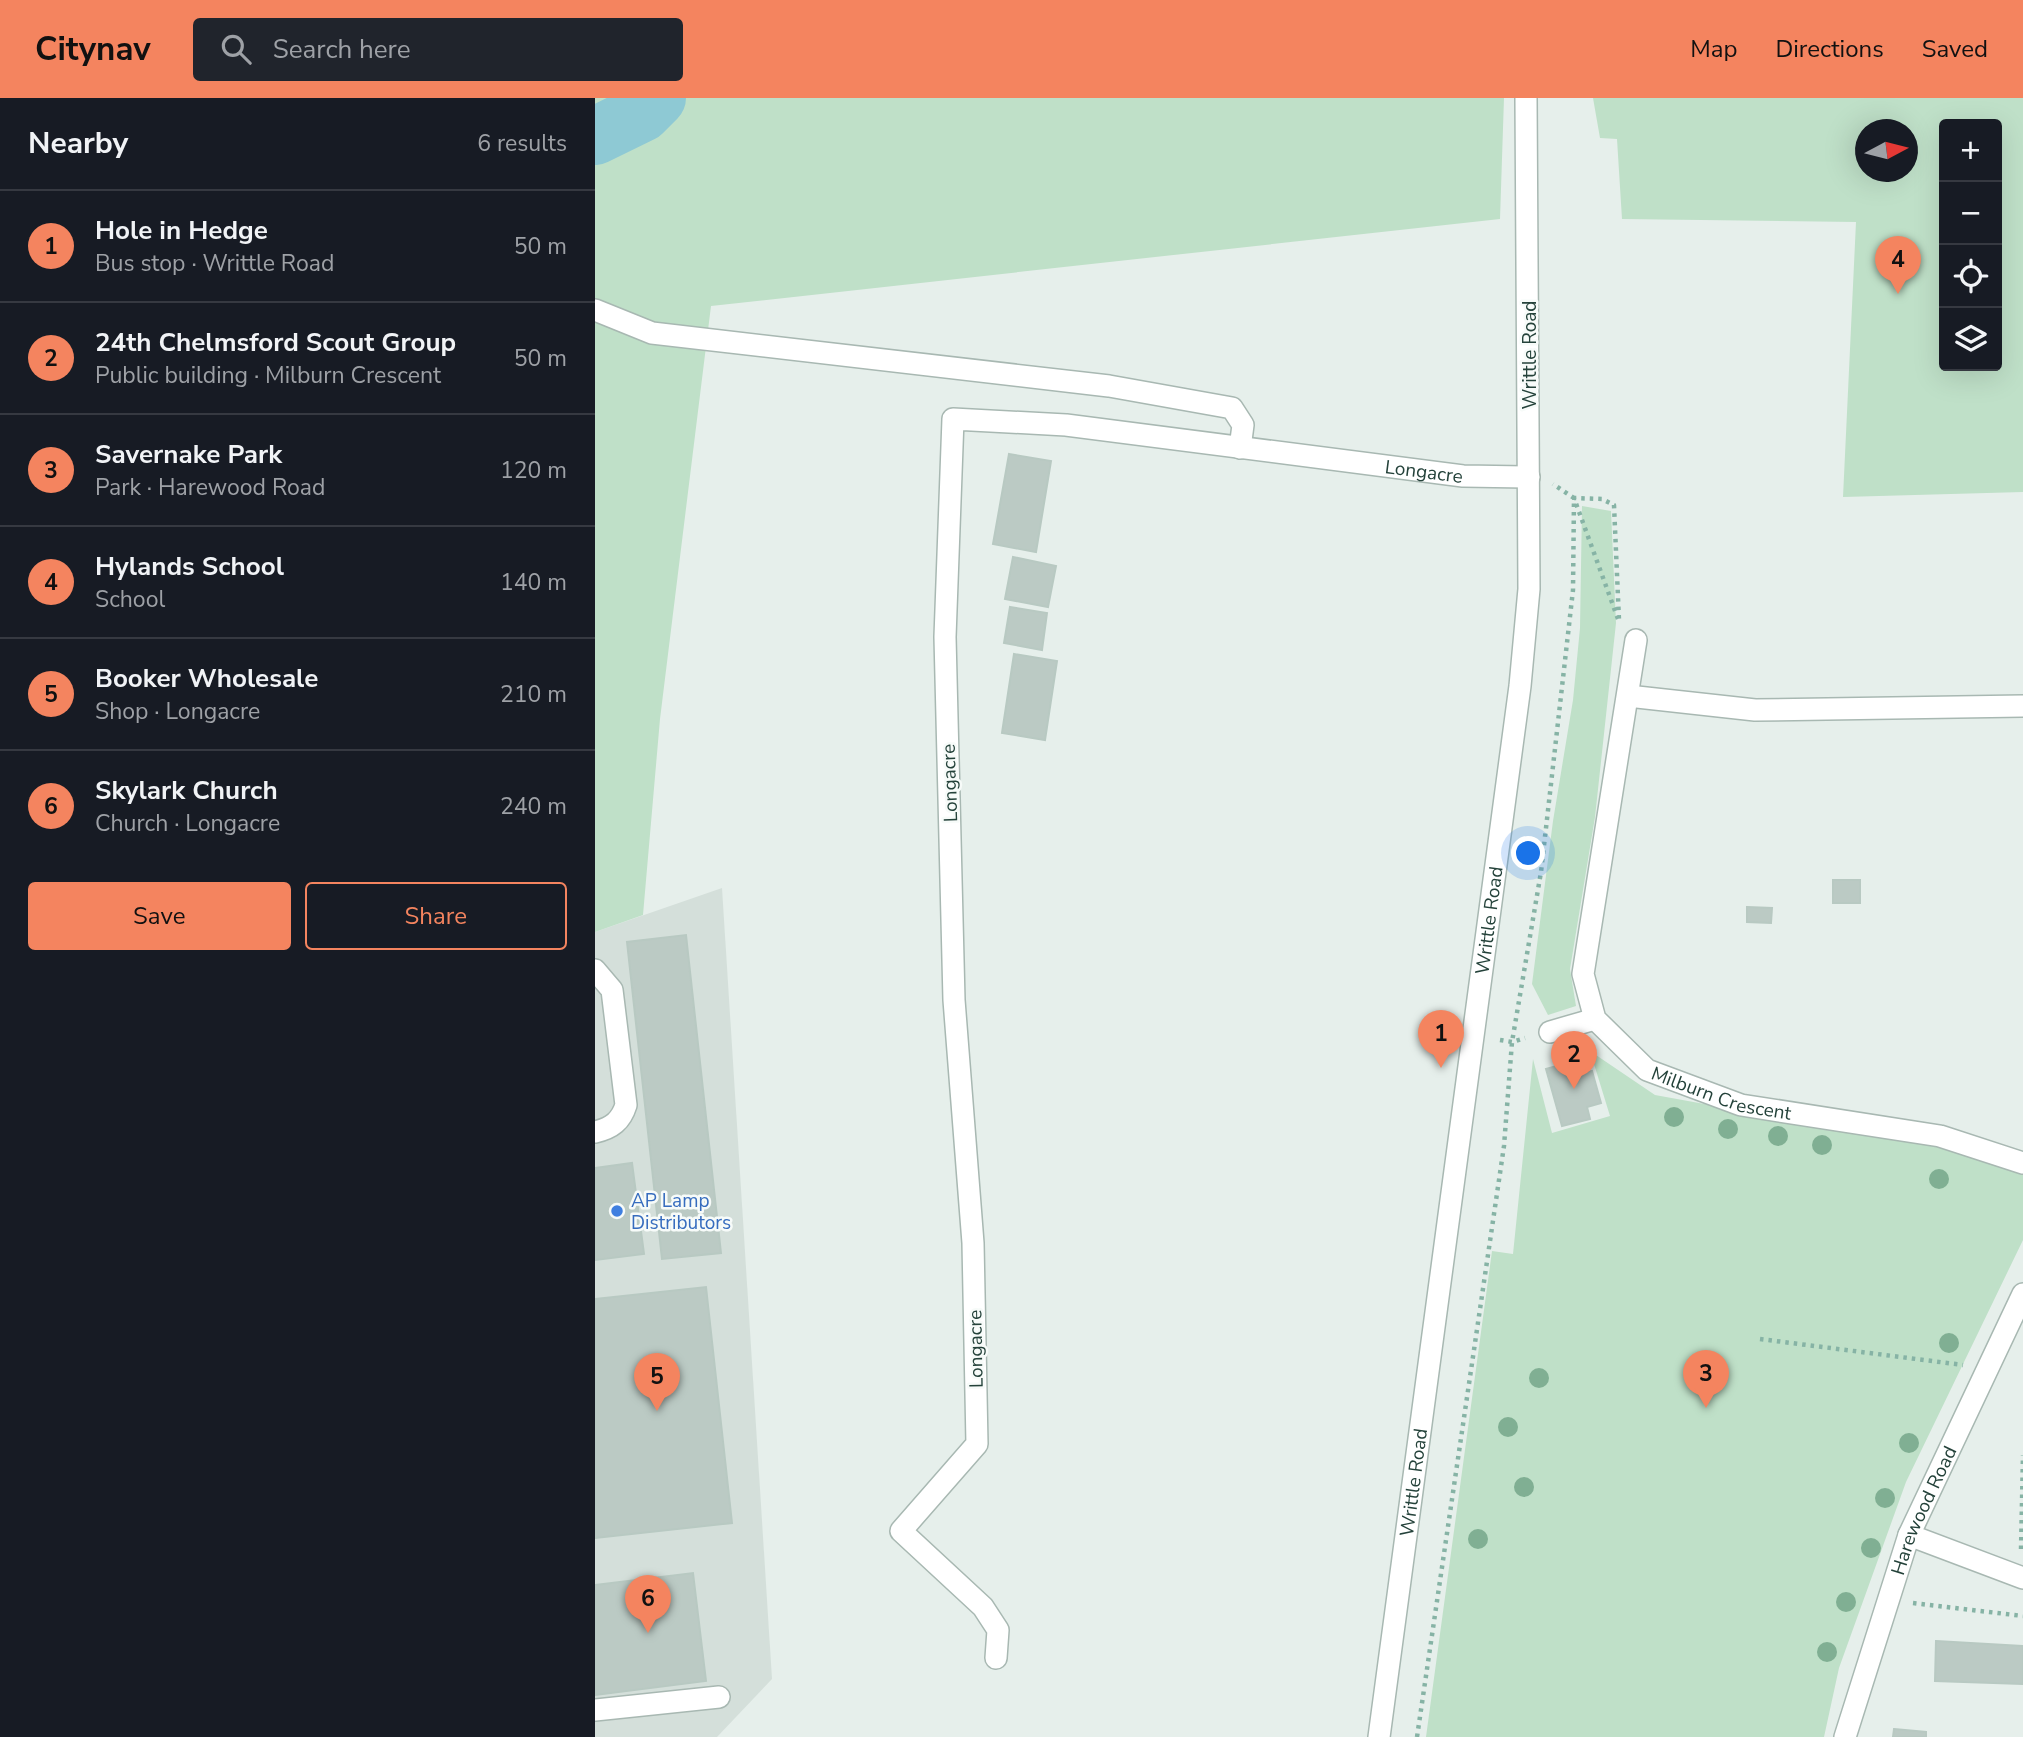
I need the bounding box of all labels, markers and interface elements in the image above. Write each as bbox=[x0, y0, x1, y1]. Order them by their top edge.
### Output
search box bbox=[193, 18, 683, 81]
text: Citynav bbox=[35, 27, 151, 72]
icon: search bbox=[217, 30, 255, 68]
text: Search here bbox=[273, 32, 411, 67]
text: Map bbox=[1690, 33, 1737, 65]
text: Directions bbox=[1775, 33, 1884, 65]
text: Saved bbox=[1922, 33, 1988, 65]
north arrow bbox=[1855, 119, 1918, 182]
map controls bbox=[1939, 119, 2002, 371]
button: + bbox=[1939, 119, 2002, 182]
text: Nearby bbox=[28, 123, 128, 164]
text: 6 results bbox=[477, 128, 567, 159]
button: − bbox=[1939, 182, 2002, 245]
text: Hole in Hedge bbox=[95, 213, 268, 248]
text: 1 bbox=[44, 231, 58, 262]
text: 50 m bbox=[514, 231, 567, 262]
pin: 4 bbox=[1875, 236, 1921, 294]
button: locate bbox=[1939, 245, 2002, 308]
text: Bus stop · Writtle Road bbox=[95, 248, 334, 279]
street label: Writtle Road bbox=[1517, 301, 1543, 409]
button: layers bbox=[1939, 308, 2002, 371]
text: 24th Chelmsford Scout Group bbox=[95, 325, 456, 360]
text: 2 bbox=[44, 343, 58, 374]
text: 50 m bbox=[514, 343, 567, 374]
text: Public building · Milburn Crescent bbox=[95, 360, 441, 391]
text: Savernake Park bbox=[95, 437, 282, 472]
street label: Longacre bbox=[1383, 454, 1464, 490]
text: 3 bbox=[44, 455, 58, 486]
text: 120 m bbox=[500, 455, 567, 486]
text: Park · Harewood Road bbox=[95, 472, 325, 503]
text: Hylands School bbox=[95, 549, 284, 584]
text: 4 bbox=[44, 567, 58, 598]
text: 140 m bbox=[500, 567, 567, 598]
text: School bbox=[95, 584, 165, 615]
text: Booker Wholesale bbox=[95, 661, 318, 696]
text: 5 bbox=[44, 679, 58, 710]
text: 210 m bbox=[500, 679, 567, 710]
text: Shop · Longacre bbox=[95, 696, 260, 727]
street label: Longacre bbox=[936, 743, 964, 823]
text: Skylark Church bbox=[95, 773, 278, 808]
text: 6 bbox=[44, 791, 58, 822]
text: 240 m bbox=[500, 791, 567, 822]
text: Church · Longacre bbox=[95, 808, 280, 839]
your location bbox=[1511, 836, 1545, 870]
street label: Writtle Road bbox=[1469, 865, 1510, 976]
button: Save bbox=[28, 882, 291, 950]
button: Share bbox=[305, 882, 567, 950]
pin: 1 bbox=[1418, 1010, 1464, 1068]
pin: 2 bbox=[1551, 1031, 1597, 1089]
street label: Milburn Crescent bbox=[1647, 1061, 1793, 1127]
place label: AP Lamp Distributors bbox=[631, 1188, 731, 1236]
marker: AP Lamp Distributors bbox=[609, 1203, 625, 1219]
street label: Longacre bbox=[962, 1310, 990, 1388]
pin: 3 bbox=[1683, 1350, 1729, 1408]
pin: 5 bbox=[634, 1353, 680, 1411]
street label: Writtle Road bbox=[1394, 1427, 1434, 1538]
street label: Harewood Road bbox=[1885, 1442, 1963, 1578]
pin: 6 bbox=[625, 1575, 671, 1633]

